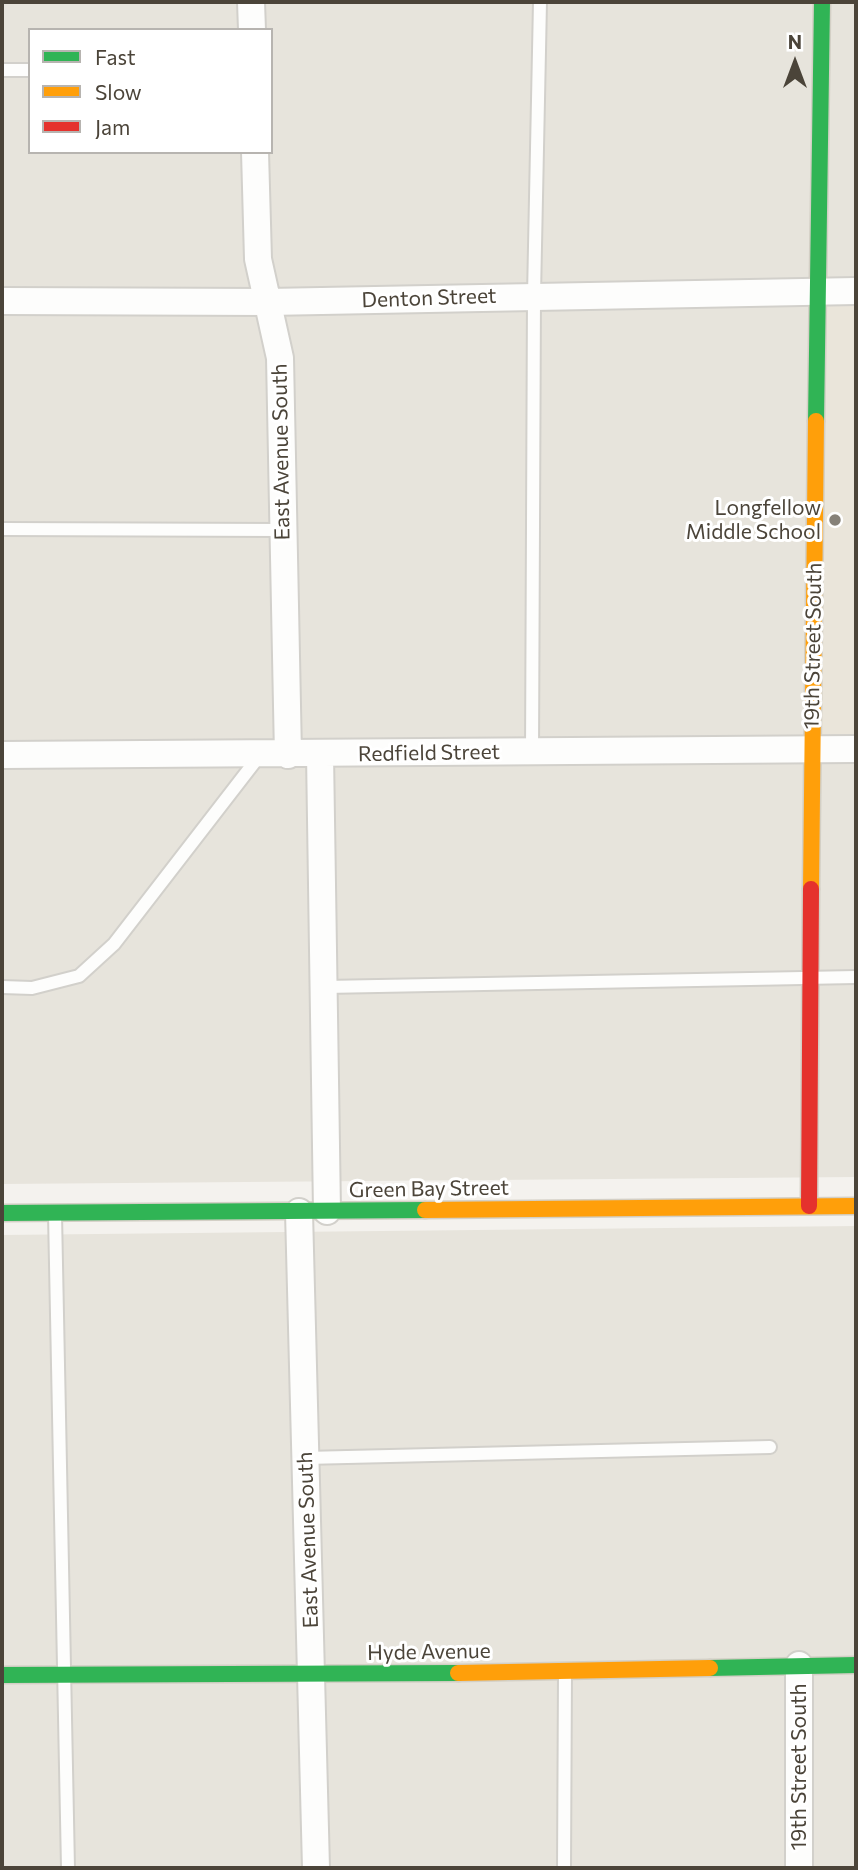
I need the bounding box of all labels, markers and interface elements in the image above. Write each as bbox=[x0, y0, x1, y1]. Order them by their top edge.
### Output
legend bbox=[28, 28, 273, 154]
north arrow bbox=[760, 28, 830, 98]
text: N bbox=[788, 30, 802, 53]
text: Fast bbox=[95, 44, 136, 69]
text: Slow bbox=[95, 79, 142, 104]
text: Jam bbox=[95, 114, 130, 139]
street label: Denton Street bbox=[361, 283, 497, 313]
street label: East Avenue South bbox=[267, 363, 295, 541]
place label: Longfellow Middle School bbox=[686, 495, 821, 545]
marker: Longfellow Middle School bbox=[827, 512, 843, 528]
street label: 19th Street South bbox=[799, 562, 827, 730]
street label: Redfield Street bbox=[358, 739, 500, 767]
street label: Green Bay Street bbox=[349, 1175, 509, 1203]
street label: East Avenue South bbox=[292, 1451, 324, 1629]
street label: Hyde Avenue bbox=[367, 1638, 491, 1666]
street label: 19th Street South bbox=[786, 1683, 812, 1851]

